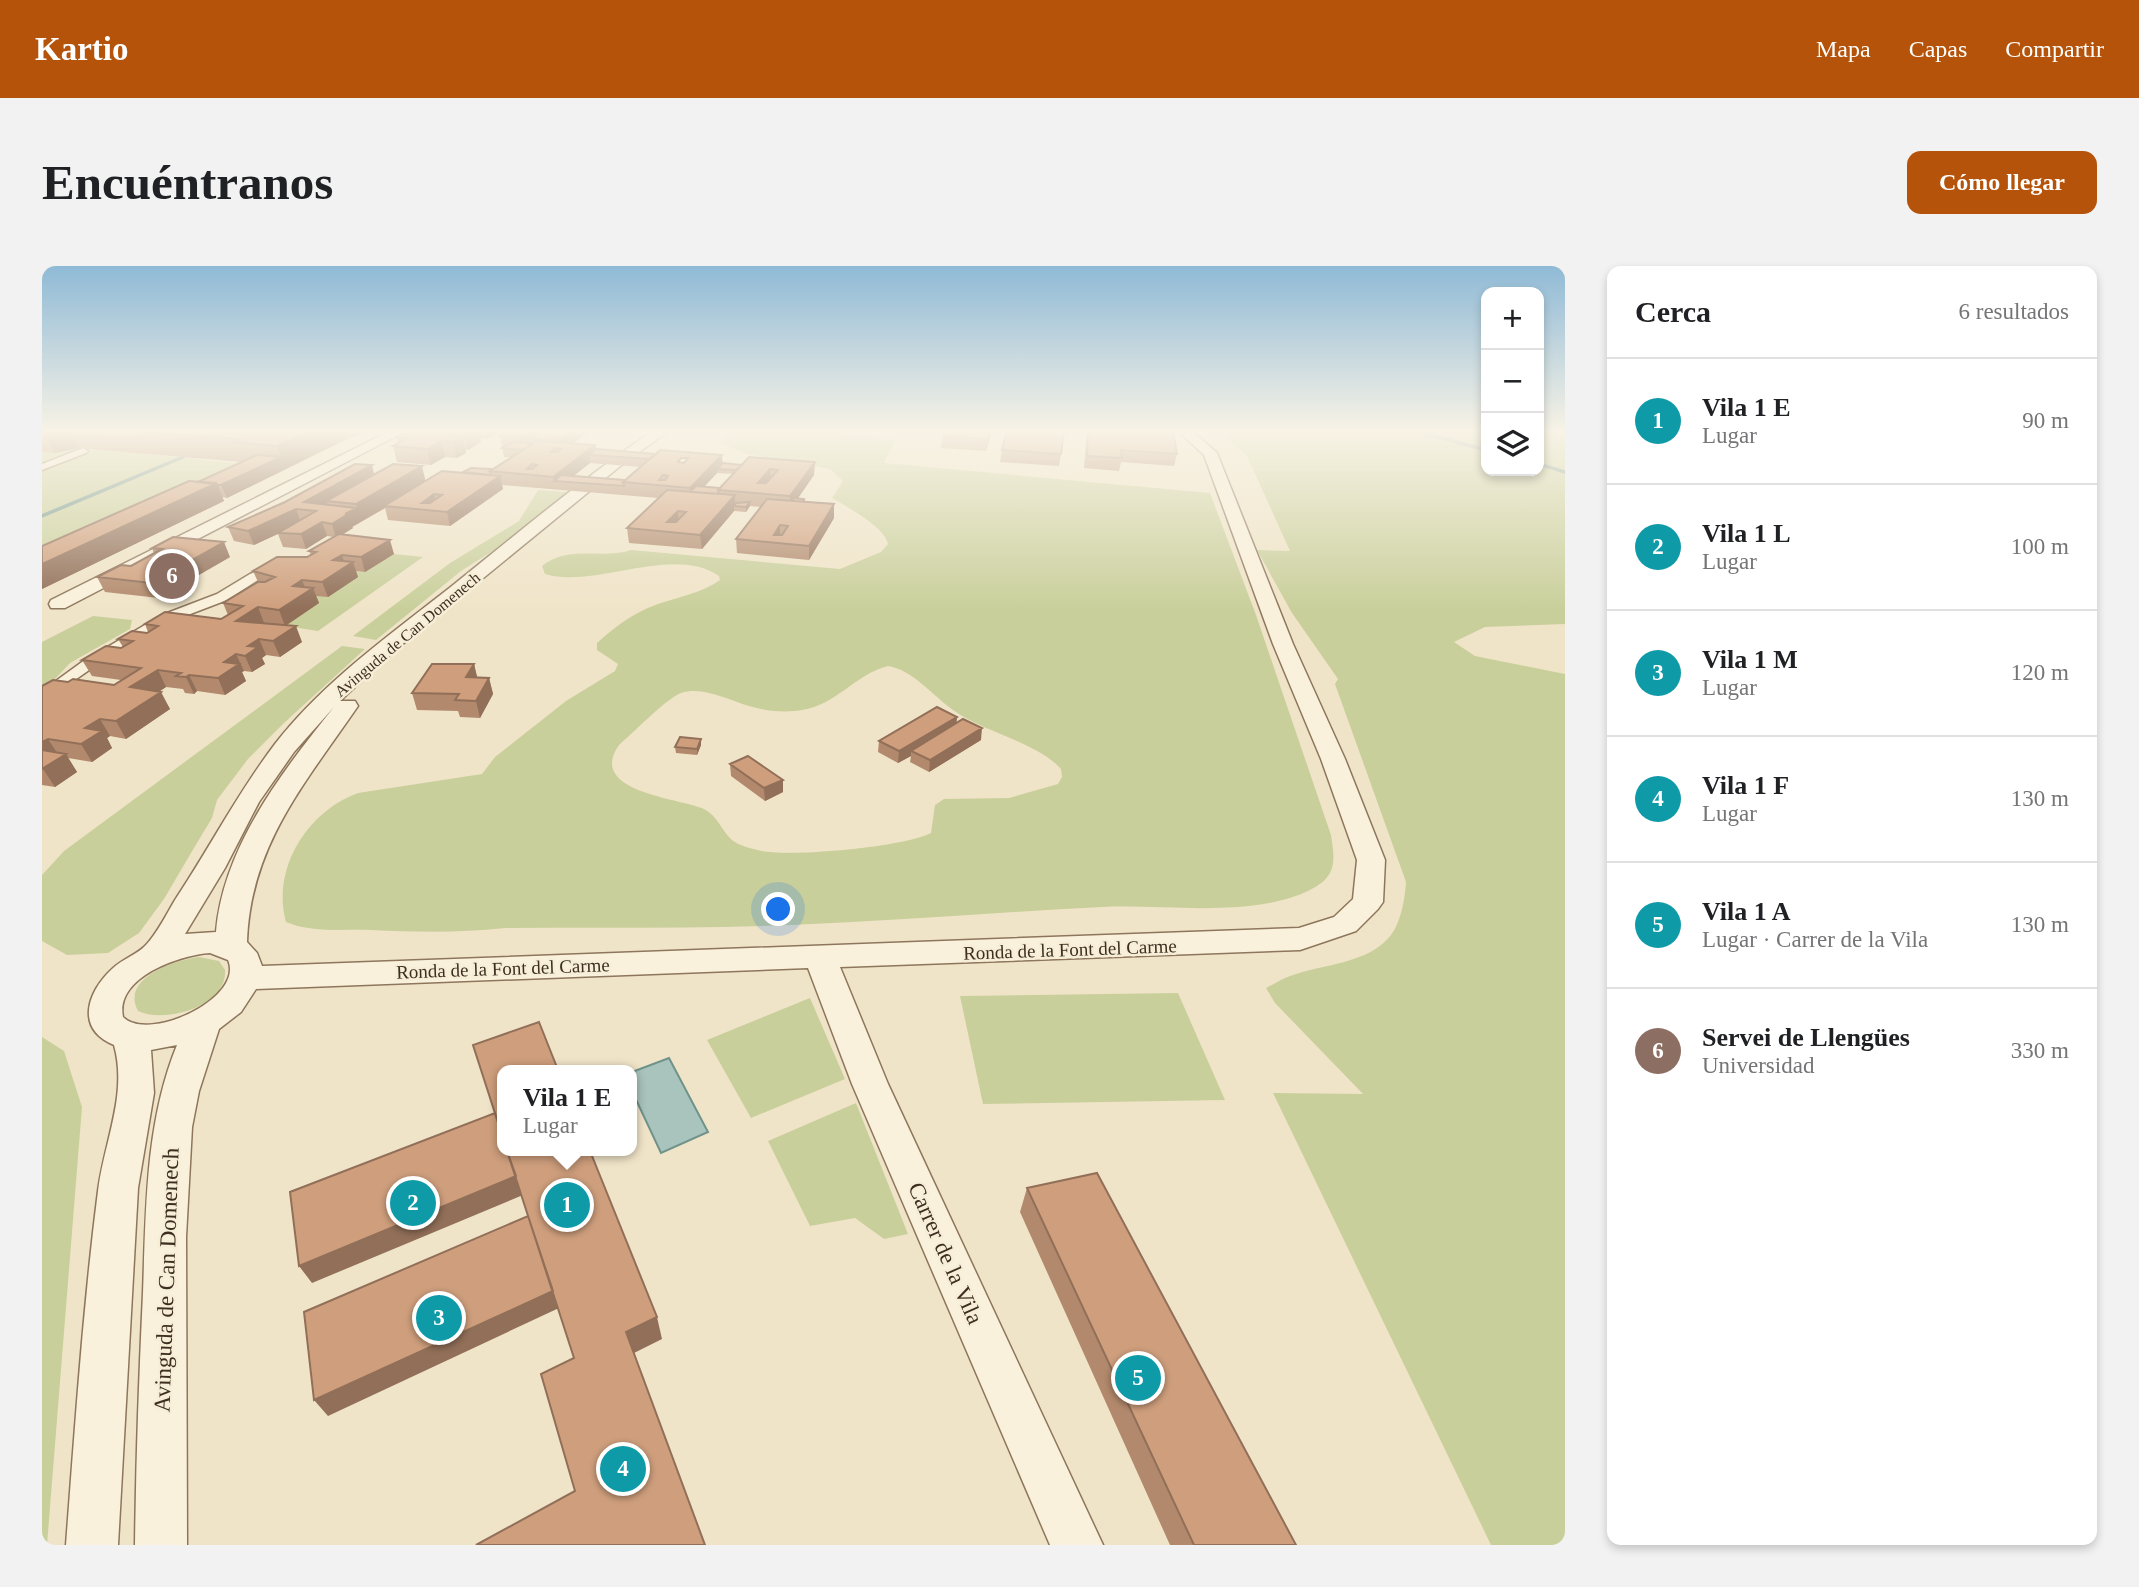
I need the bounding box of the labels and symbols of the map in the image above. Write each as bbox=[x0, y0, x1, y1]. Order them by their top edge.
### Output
pin: 6 bbox=[149, 550, 195, 602]
street label: Avinguda de Can Domenech bbox=[331, 569, 484, 701]
your location bbox=[761, 892, 795, 926]
street label: Ronda de la Font del Carme bbox=[963, 935, 1177, 964]
street label: Ronda de la Font del Carme bbox=[396, 954, 610, 983]
street label: Avinguda de Can Domenech bbox=[149, 1147, 184, 1413]
pin: 2 bbox=[390, 1177, 436, 1229]
pin: 1 bbox=[544, 1179, 590, 1231]
street label: Carrer de la Vila bbox=[903, 1179, 988, 1328]
pin: 3 bbox=[416, 1292, 462, 1344]
pin: 5 bbox=[1115, 1352, 1161, 1404]
pin: 4 bbox=[600, 1443, 646, 1495]

